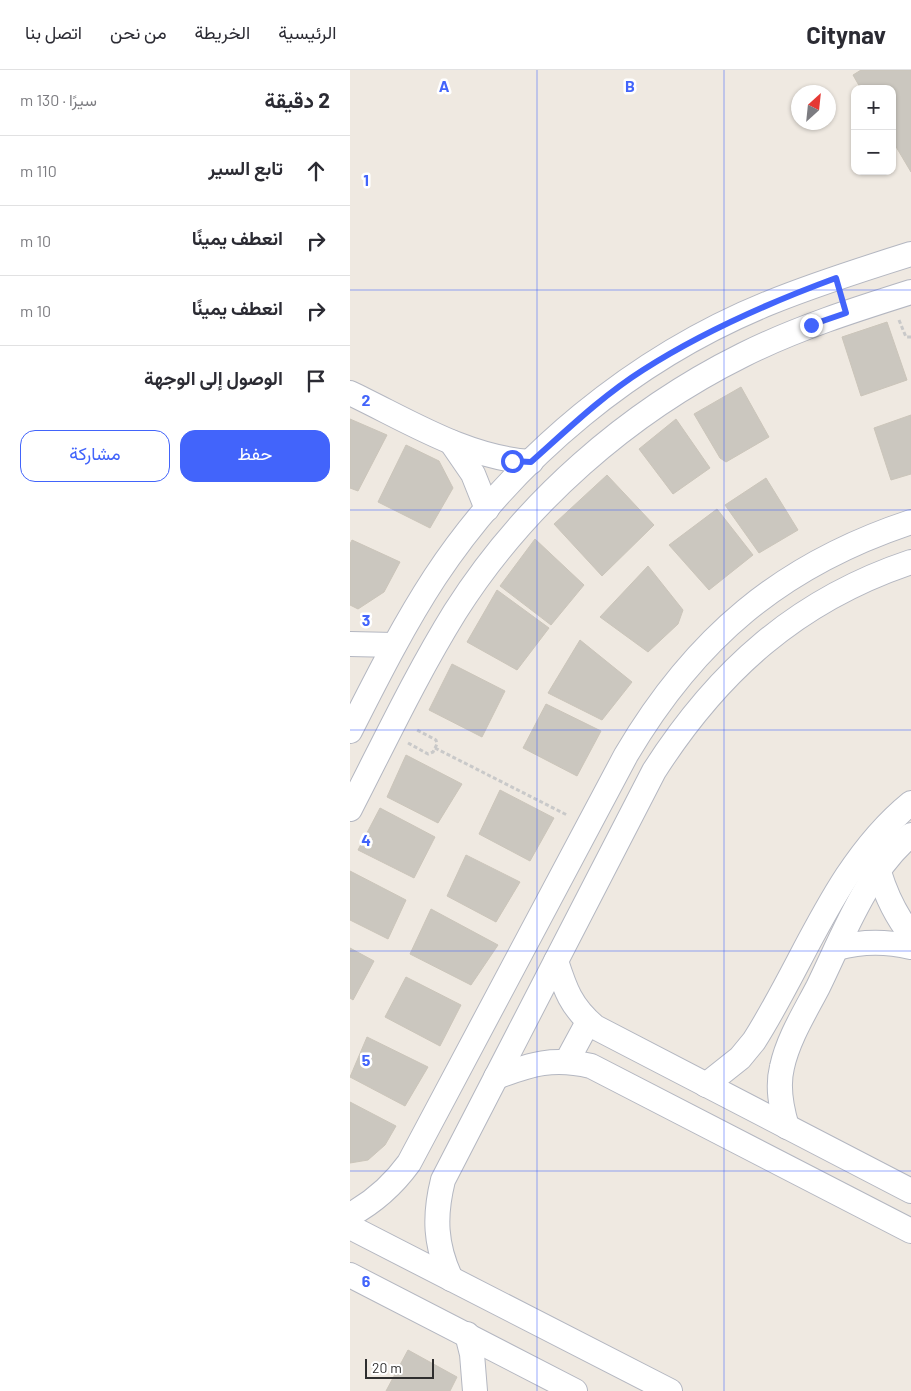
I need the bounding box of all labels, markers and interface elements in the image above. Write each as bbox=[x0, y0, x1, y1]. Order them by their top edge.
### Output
text: Citynav bbox=[806, 20, 886, 49]
text: اتصل بنا bbox=[25, 21, 82, 43]
text: من نحن bbox=[110, 21, 167, 43]
text: الخريطة bbox=[195, 21, 250, 43]
text: الرئيسية bbox=[278, 21, 336, 43]
text: A bbox=[439, 76, 450, 95]
text: B bbox=[625, 76, 635, 95]
north arrow bbox=[791, 85, 836, 130]
map controls bbox=[851, 85, 896, 175]
button: + bbox=[851, 85, 896, 130]
text: 2 دقيقة bbox=[265, 87, 330, 112]
text: سيرًا · 130 m bbox=[20, 90, 97, 109]
button: − bbox=[851, 130, 896, 175]
text: تابع السير bbox=[208, 156, 283, 179]
icon: ahead bbox=[302, 157, 330, 185]
text: 110 m bbox=[20, 161, 57, 180]
text: 1 bbox=[363, 170, 369, 189]
text: انعطف يمينًا bbox=[192, 226, 283, 249]
icon: right bbox=[302, 227, 330, 255]
text: 10 m bbox=[20, 231, 51, 250]
text: انعطف يمينًا bbox=[192, 296, 283, 319]
icon: right bbox=[302, 297, 330, 325]
text: 10 m bbox=[20, 301, 51, 320]
route end bbox=[800, 314, 823, 337]
text: الوصول إلى الوجهة bbox=[144, 366, 283, 389]
icon: arrive bbox=[302, 367, 330, 395]
text: 2 bbox=[362, 390, 371, 409]
button: مشاركة bbox=[20, 430, 170, 482]
button: حفظ bbox=[180, 430, 330, 482]
route start bbox=[501, 450, 524, 473]
text: 3 bbox=[362, 610, 370, 629]
text: 4 bbox=[361, 830, 371, 849]
text: 5 bbox=[362, 1050, 371, 1069]
text: 6 bbox=[362, 1271, 371, 1290]
scale bar bbox=[365, 1356, 434, 1379]
text: 20 m bbox=[372, 1359, 402, 1376]

